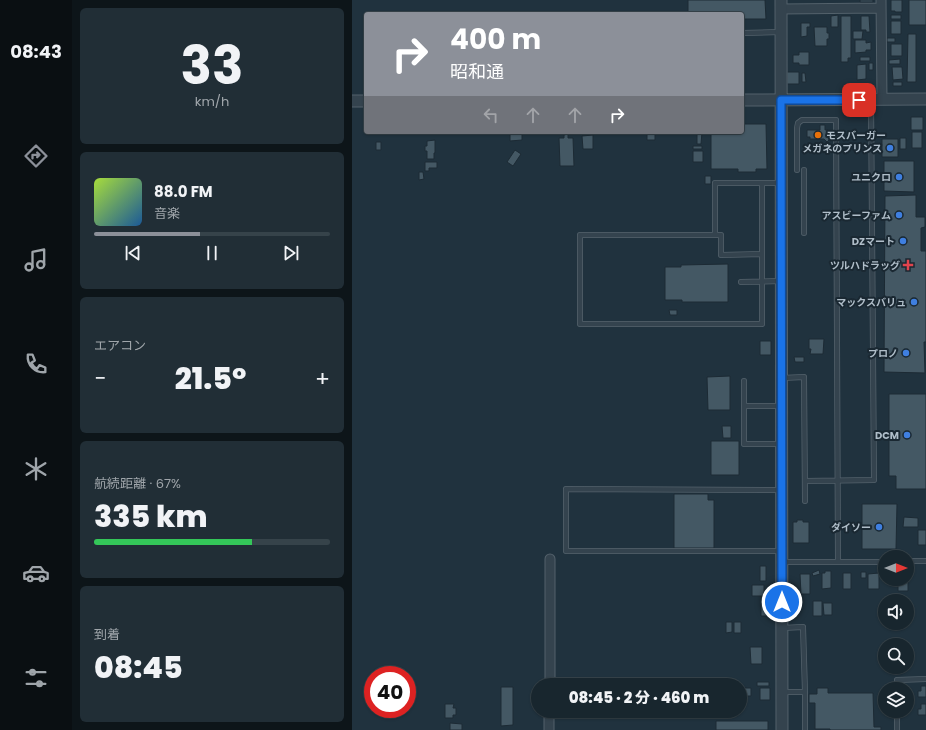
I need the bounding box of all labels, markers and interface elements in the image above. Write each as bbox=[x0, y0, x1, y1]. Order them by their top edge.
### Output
text: 400 m bbox=[450, 20, 541, 59]
icon: right bbox=[384, 28, 436, 80]
text: 33 bbox=[181, 29, 243, 102]
text: 08:43 bbox=[10, 39, 62, 64]
text: 昭和通 bbox=[450, 59, 504, 84]
pin bbox=[842, 83, 876, 117]
icon: arrive bbox=[848, 89, 870, 111]
text: km/h bbox=[195, 92, 229, 111]
icon: left bbox=[480, 104, 502, 126]
icon: ahead bbox=[522, 104, 544, 126]
icon: ahead bbox=[564, 104, 586, 126]
icon: right bbox=[606, 104, 628, 126]
place label: モスバーガー bbox=[826, 128, 886, 143]
marker: モスバーガー bbox=[813, 130, 823, 140]
place label: メガネのプリンス bbox=[802, 141, 882, 156]
icon: directions bbox=[22, 142, 50, 170]
marker: メガネのプリンス bbox=[885, 143, 895, 153]
place label: ユニクロ bbox=[851, 170, 891, 185]
marker: ユニクロ bbox=[894, 172, 904, 182]
text: 88.0 FM bbox=[154, 181, 213, 202]
text: 音楽 bbox=[154, 204, 180, 223]
place label: アスビーファム bbox=[822, 208, 891, 223]
marker: アスビーファム bbox=[894, 210, 904, 220]
place label: DZマート bbox=[852, 234, 895, 249]
marker: DZマート bbox=[898, 236, 908, 246]
icon: previous bbox=[122, 242, 144, 264]
icon: pause bbox=[201, 242, 223, 264]
icon: next bbox=[280, 242, 302, 264]
icon: music bbox=[22, 246, 50, 274]
place label: ツルハドラッグ bbox=[830, 258, 900, 273]
marker: ツルハドラッグ bbox=[903, 260, 913, 270]
place label: マックスバリュ bbox=[836, 295, 906, 310]
marker: マックスバリュ bbox=[909, 297, 919, 307]
text: エアコン bbox=[94, 336, 146, 355]
place label: プロノ bbox=[868, 346, 898, 361]
marker: プロノ bbox=[901, 348, 911, 358]
icon: phone bbox=[22, 350, 50, 378]
text: 21.5° bbox=[175, 357, 246, 400]
text: − bbox=[94, 363, 106, 394]
text: + bbox=[315, 363, 330, 394]
place label: DCM bbox=[875, 428, 899, 443]
marker: DCM bbox=[902, 430, 912, 440]
icon: climate bbox=[22, 455, 50, 483]
text: 航続距離 · 67% bbox=[94, 474, 181, 493]
text: 335 km bbox=[94, 495, 207, 538]
place label: ダイソー bbox=[831, 520, 871, 535]
marker: ダイソー bbox=[874, 522, 884, 532]
north arrow bbox=[878, 550, 914, 586]
map controls bbox=[878, 550, 914, 718]
icon: car bbox=[22, 559, 50, 587]
position arrow bbox=[761, 581, 803, 623]
button: sound bbox=[878, 594, 914, 630]
text: 到着 bbox=[94, 625, 120, 644]
button: search bbox=[878, 638, 914, 674]
text: 08:45 bbox=[94, 646, 183, 689]
icon: filters bbox=[22, 664, 50, 692]
speed limit sign: 40 bbox=[364, 666, 416, 718]
button: layers bbox=[878, 682, 914, 718]
text: 08:45 · 2 分 · 460 m bbox=[569, 687, 709, 708]

